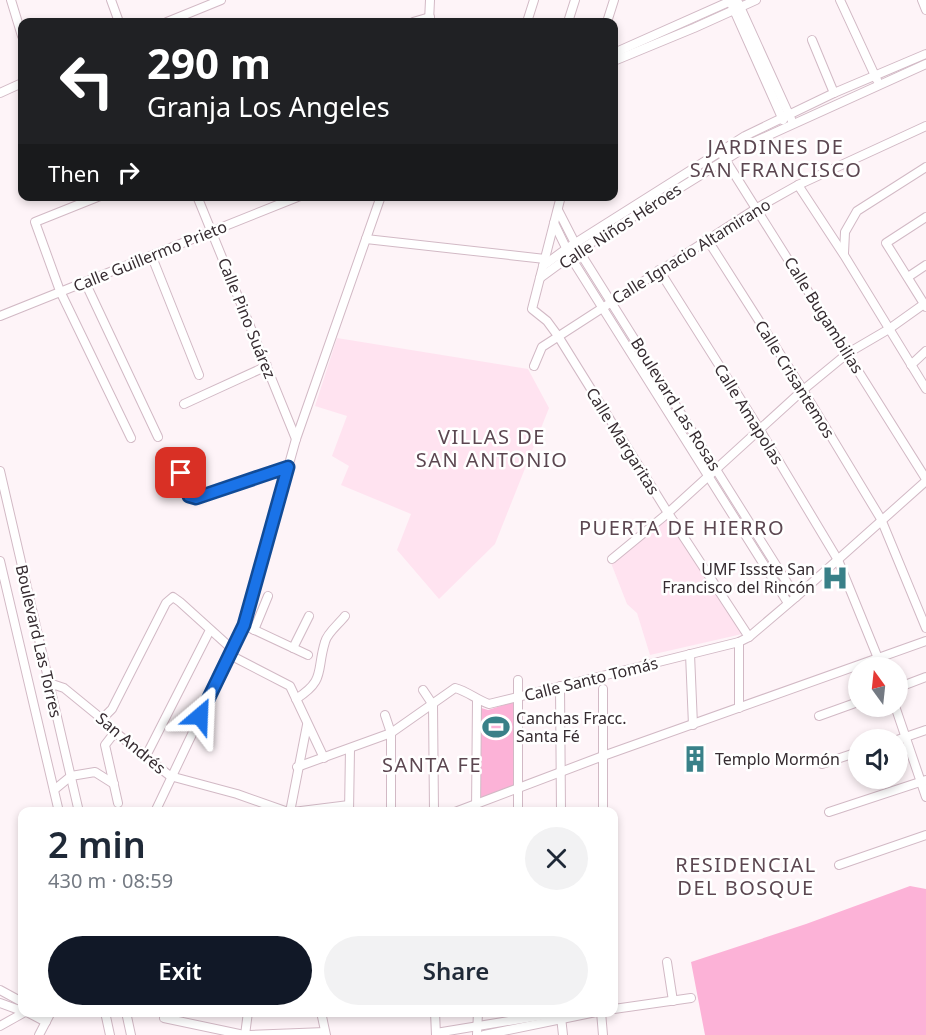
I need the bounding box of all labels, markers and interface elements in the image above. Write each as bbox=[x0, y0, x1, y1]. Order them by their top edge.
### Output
text: 290 m bbox=[147, 34, 271, 91]
icon: left bbox=[48, 42, 126, 120]
text: Granja Los Angeles bbox=[147, 88, 390, 125]
district label: JARDINES DE SAN FRANCISCO bbox=[690, 133, 862, 183]
icon: right bbox=[112, 156, 145, 189]
text: Then bbox=[48, 158, 100, 188]
street label: Calle Niños Héroes bbox=[555, 178, 685, 274]
street label: Calle Ignacio Altamirano bbox=[607, 193, 775, 309]
street label: Calle Guillermo Prieto bbox=[70, 215, 230, 297]
street label: Calle Bugambilias bbox=[779, 253, 869, 377]
street label: Calle Pino Suárez bbox=[213, 254, 281, 382]
street label: Calle Crisantemos bbox=[750, 316, 840, 442]
street label: Boulevard Las Rosas bbox=[626, 333, 726, 475]
street label: Calle Amapolas bbox=[709, 359, 789, 469]
street label: Calle Margaritas bbox=[581, 383, 665, 499]
district label: VILLAS DE SAN ANTONIO bbox=[416, 423, 568, 473]
pin bbox=[155, 447, 206, 498]
icon: arrive bbox=[164, 456, 197, 489]
district label: PUERTA DE HIERRO bbox=[579, 514, 785, 541]
place label: UMF Issste San Francisco del Rincón bbox=[662, 558, 815, 598]
street label: Boulevard Las Torres bbox=[11, 562, 67, 720]
hospital icon: UMF Issste San Francisco del Rincón bbox=[820, 563, 850, 593]
street label: Calle Santo Tomás bbox=[522, 652, 660, 706]
north arrow bbox=[848, 657, 908, 717]
map controls bbox=[848, 657, 908, 789]
position arrow bbox=[168, 684, 232, 748]
street label: San Andrés bbox=[91, 707, 171, 779]
place label: Canchas Fracc. Santa Fé bbox=[516, 707, 627, 747]
sports icon: Canchas Fracc. Santa Fé bbox=[481, 712, 511, 742]
button: sound bbox=[848, 729, 908, 789]
building icon: Templo Mormón bbox=[680, 744, 710, 774]
place label: Templo Mormón bbox=[715, 748, 840, 770]
district label: SANTA FE bbox=[382, 751, 482, 778]
text: 2 min bbox=[48, 820, 146, 869]
button: close bbox=[525, 827, 588, 890]
district label: RESIDENCIAL DEL BOSQUE bbox=[675, 851, 817, 901]
text: 430 m · 08:59 bbox=[48, 867, 173, 894]
button: Exit bbox=[48, 936, 312, 1005]
button: Share bbox=[324, 936, 588, 1005]

